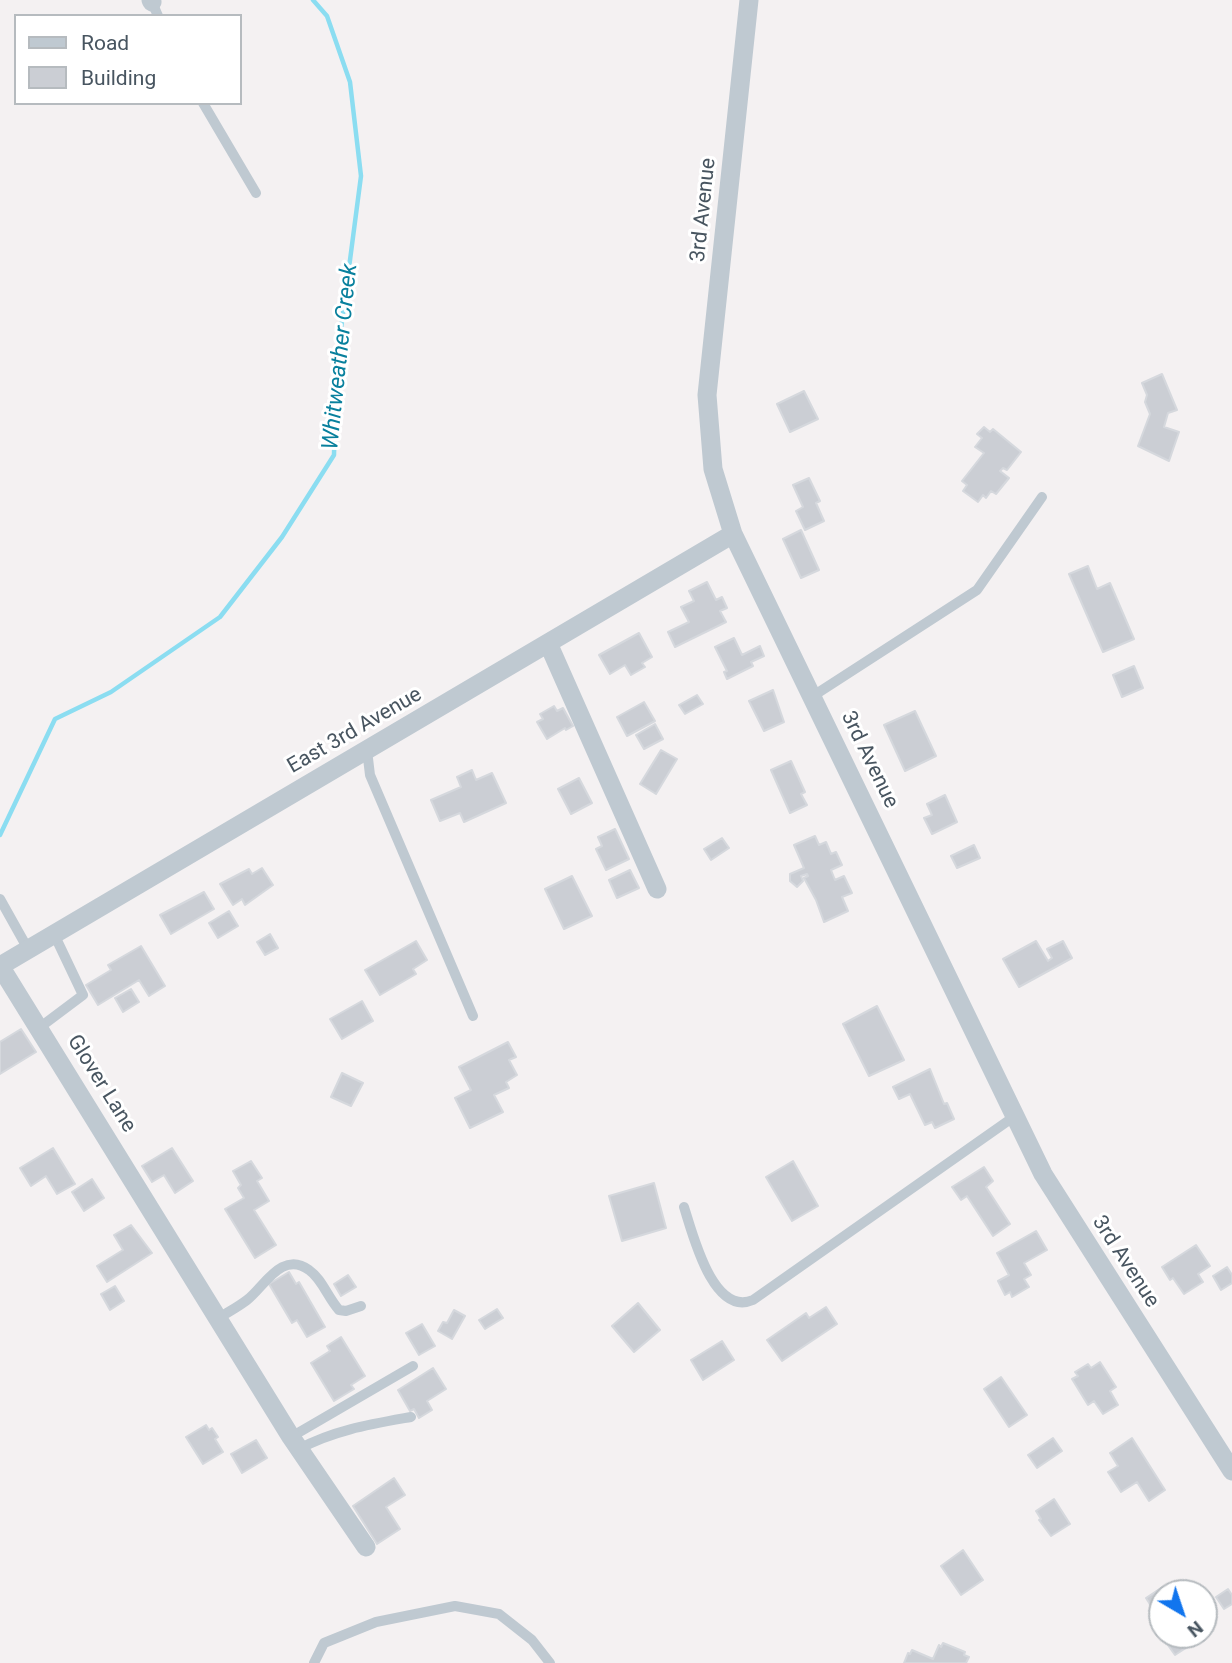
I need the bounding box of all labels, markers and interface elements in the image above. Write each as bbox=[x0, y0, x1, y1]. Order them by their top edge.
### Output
legend bbox=[14, 14, 242, 105]
text: Road bbox=[81, 31, 129, 55]
text: Building bbox=[81, 66, 156, 90]
street label: 3rd Avenue bbox=[686, 157, 722, 263]
water label: Whitweather Creek bbox=[318, 263, 364, 451]
street label: East 3rd Avenue bbox=[283, 682, 427, 780]
street label: 3rd Avenue bbox=[835, 708, 903, 812]
street label: Glover Lane bbox=[61, 1031, 141, 1137]
street label: 3rd Avenue bbox=[1086, 1211, 1164, 1313]
north arrow bbox=[1148, 1579, 1218, 1649]
text: N bbox=[1183, 1616, 1208, 1642]

